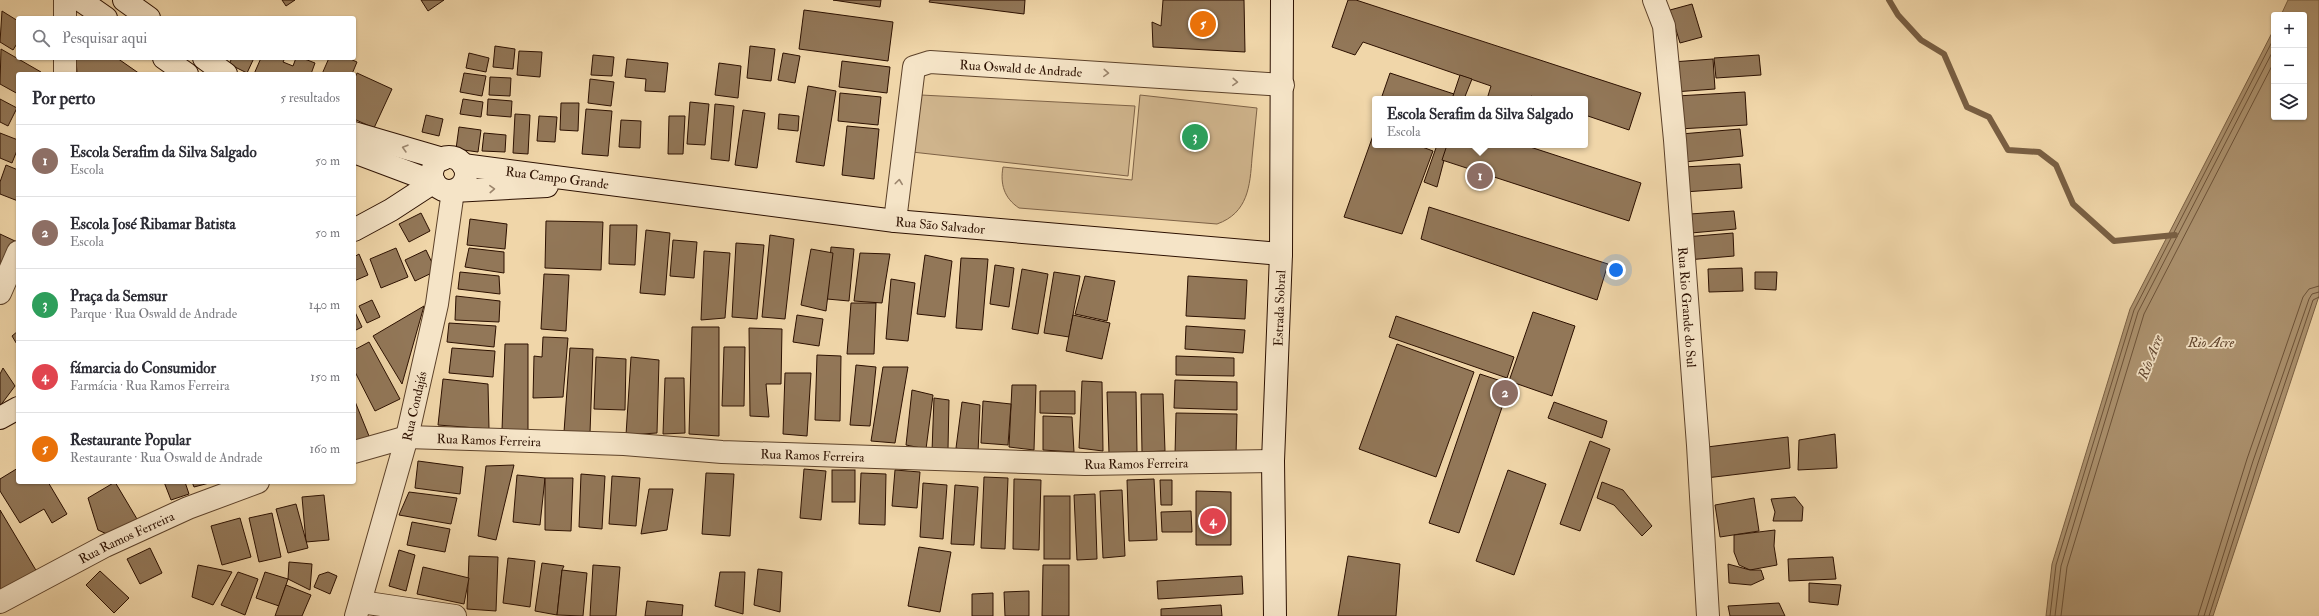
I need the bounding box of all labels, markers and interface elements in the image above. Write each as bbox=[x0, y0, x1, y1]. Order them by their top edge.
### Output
pin: 5 bbox=[1190, 9, 1216, 39]
map controls bbox=[2271, 12, 2307, 120]
button: + bbox=[2271, 12, 2307, 48]
search box bbox=[16, 16, 356, 60]
icon: search bbox=[30, 27, 52, 49]
text: Pesquisar aqui bbox=[62, 29, 147, 48]
button: − bbox=[2271, 48, 2307, 84]
street label: Rua Oswald de Andrade bbox=[959, 57, 1083, 81]
one-way arrow bbox=[1103, 69, 1109, 78]
one-way arrow bbox=[1232, 77, 1238, 86]
button: layers bbox=[2271, 84, 2307, 120]
text: Por perto bbox=[32, 88, 95, 109]
text: 5 resultados bbox=[280, 90, 340, 106]
popup bbox=[1372, 96, 1588, 148]
text: Escola Serafim da Silva Salgado bbox=[1387, 105, 1573, 124]
pin: 3 bbox=[1182, 122, 1208, 152]
text: Escola bbox=[1387, 124, 1421, 140]
text: Escola Serafim da Silva Salgado bbox=[70, 143, 257, 162]
one-way arrow bbox=[402, 144, 409, 153]
text: 1 bbox=[43, 153, 47, 169]
text: 50 m bbox=[315, 153, 340, 169]
pin: 1 bbox=[1467, 161, 1493, 191]
text: Escola bbox=[70, 162, 104, 178]
street label: Rua Campo Grande bbox=[504, 164, 610, 193]
one-way arrow bbox=[895, 179, 904, 185]
one-way arrow bbox=[489, 185, 495, 193]
street label: Rua São Salvador bbox=[895, 214, 986, 238]
text: Escola José Ribamar Batista bbox=[70, 215, 236, 234]
text: 2 bbox=[42, 225, 48, 241]
text: 50 m bbox=[315, 225, 340, 241]
text: Escola bbox=[70, 234, 104, 250]
street label: Rua Rio Grande do Sul bbox=[1674, 246, 1699, 369]
your location bbox=[1606, 260, 1626, 280]
street label: Estrada Sobral bbox=[1270, 269, 1289, 347]
text: Praça da Semsur bbox=[70, 287, 167, 306]
text: 3 bbox=[43, 297, 48, 313]
text: 140 m bbox=[309, 297, 340, 313]
text: Parque · Rua Oswald de Andrade bbox=[70, 306, 237, 322]
water label: Río Acre bbox=[2134, 332, 2167, 383]
water label: Rio Acre bbox=[2187, 334, 2234, 351]
text: fámarcia do Consumidor bbox=[70, 359, 216, 378]
text: 4 bbox=[41, 369, 49, 385]
text: 150 m bbox=[310, 369, 340, 385]
street label: Rua Condajás bbox=[399, 369, 431, 443]
text: Farmácia · Rua Ramos Ferreira bbox=[70, 378, 230, 394]
pin: 2 bbox=[1492, 378, 1518, 408]
text: Restaurante Popular bbox=[70, 431, 191, 450]
street label: Rua Ramos Ferreira bbox=[436, 431, 542, 450]
text: 5 bbox=[42, 441, 48, 457]
text: 160 m bbox=[309, 441, 340, 457]
street label: Rua Ramos Ferreira bbox=[760, 446, 865, 466]
text: Restaurante · Rua Oswald de Andrade bbox=[70, 450, 263, 466]
street label: Rua Ramos Ferreira bbox=[1084, 455, 1189, 473]
pin: 4 bbox=[1200, 506, 1226, 536]
street label: Rua Ramos Ferreira bbox=[76, 508, 178, 568]

